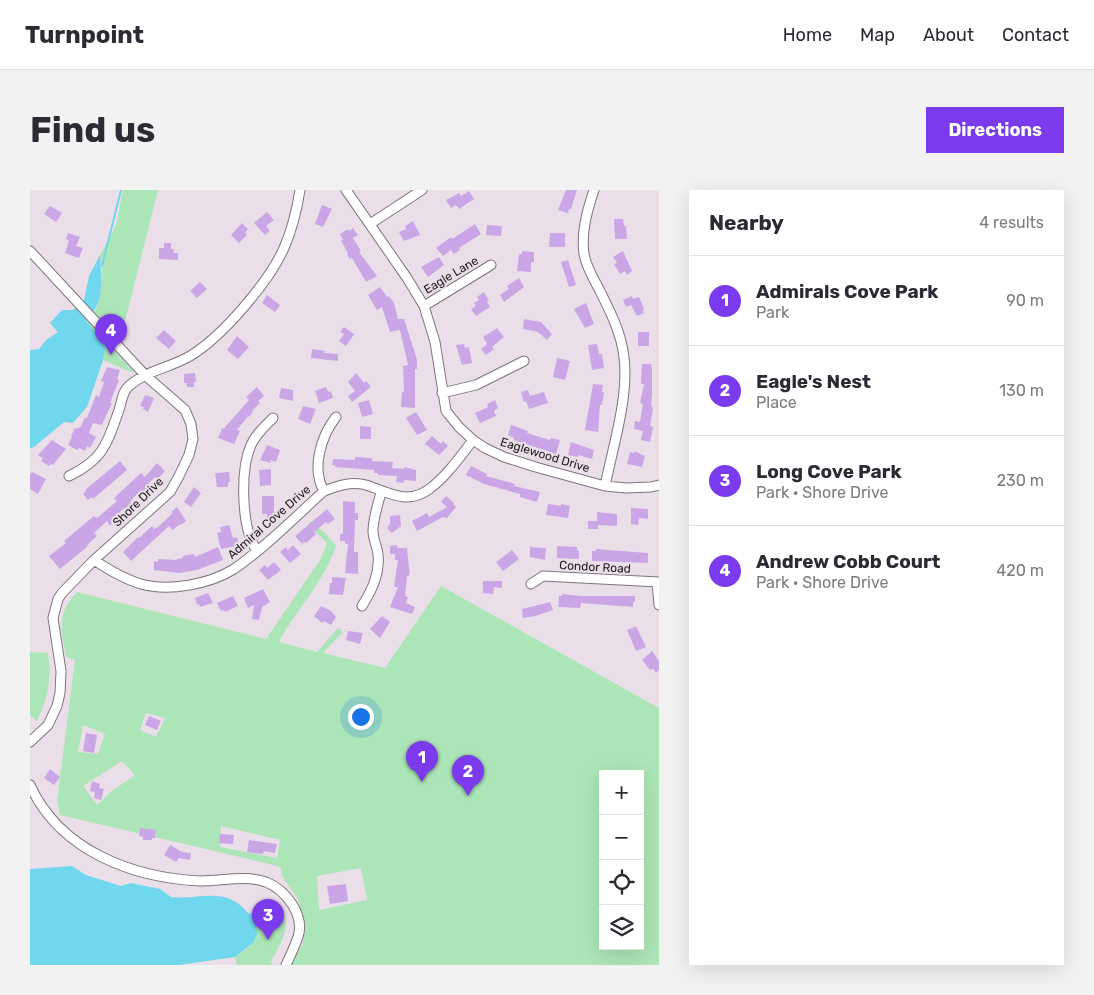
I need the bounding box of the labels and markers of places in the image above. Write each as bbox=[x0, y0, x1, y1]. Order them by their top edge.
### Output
pin: 4 bbox=[95, 314, 127, 355]
pin: 1 bbox=[406, 741, 438, 782]
pin: 2 bbox=[452, 755, 484, 796]
pin: 3 bbox=[252, 899, 284, 940]

